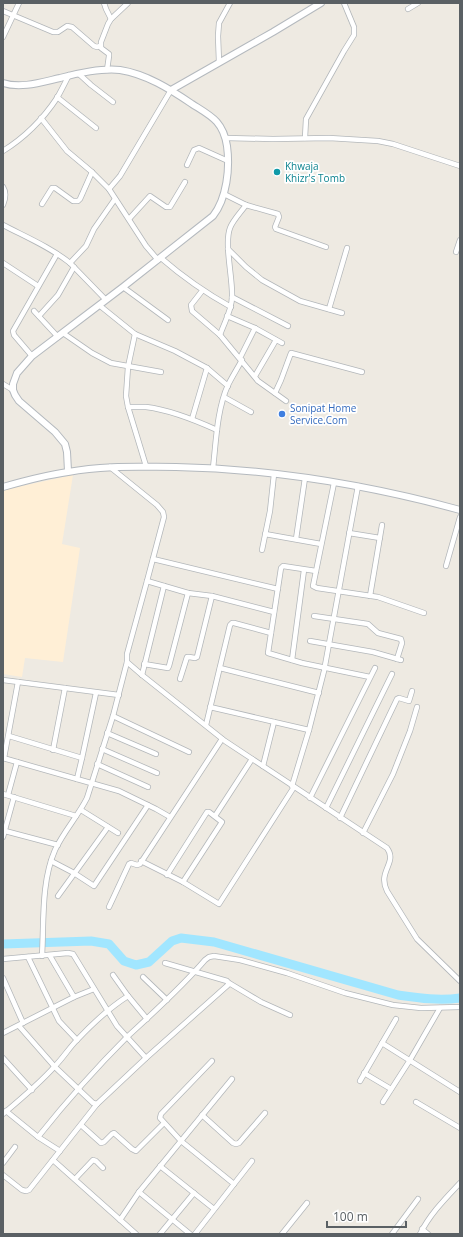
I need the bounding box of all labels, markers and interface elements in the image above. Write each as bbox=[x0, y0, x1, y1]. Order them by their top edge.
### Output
place label: Khwaja Khizr's Tomb bbox=[285, 159, 345, 185]
marker: Khwaja Khizr's Tomb bbox=[272, 167, 282, 177]
place label: Sonipat Home Service.Com bbox=[290, 401, 357, 427]
marker: Sonipat Home Service.Com bbox=[277, 409, 287, 419]
scale bar bbox=[327, 1203, 406, 1229]
text: 100 m bbox=[333, 1208, 368, 1225]

